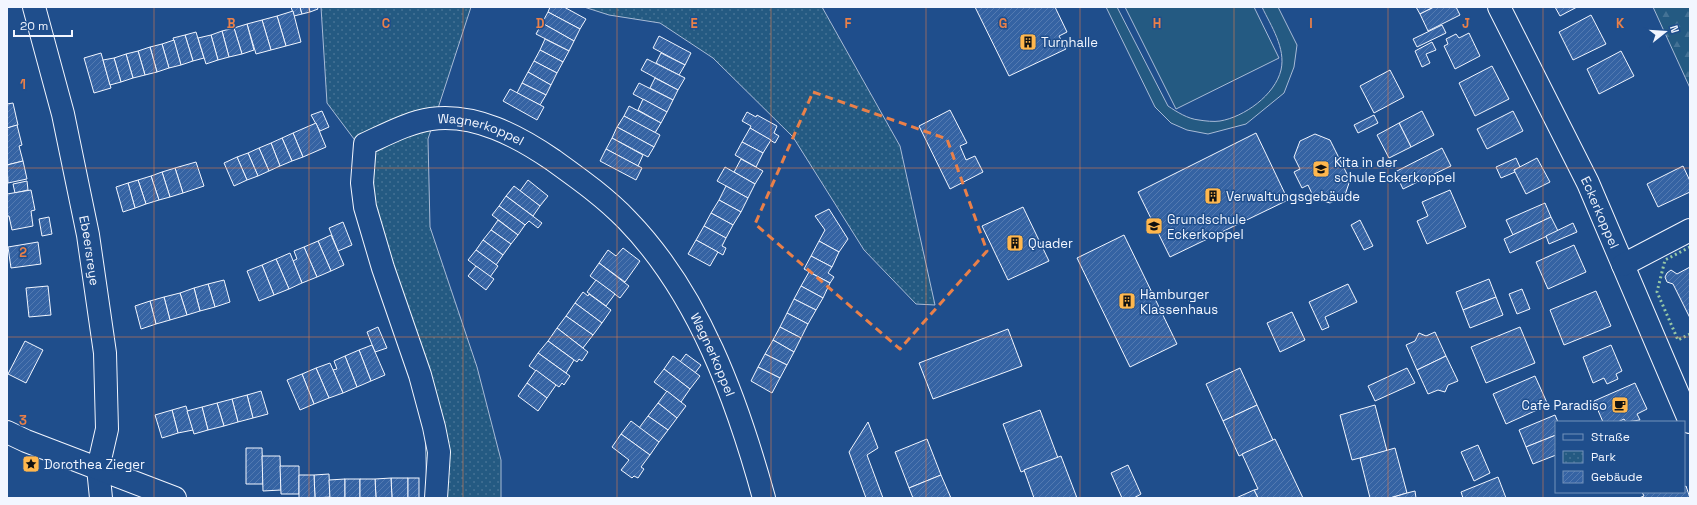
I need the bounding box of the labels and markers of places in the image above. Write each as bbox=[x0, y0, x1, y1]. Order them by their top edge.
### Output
building icon: Turnhalle bbox=[1018, 32, 1038, 52]
place label: Turnhalle bbox=[1041, 34, 1098, 51]
place label: Kita in der schule Eckerkoppel bbox=[1334, 154, 1455, 186]
school or university icon: Kita in der schule Eckerkoppel bbox=[1311, 159, 1331, 179]
building icon: Verwaltungsgebäude bbox=[1203, 186, 1223, 206]
place label: Verwaltungsgebäude bbox=[1226, 188, 1360, 205]
place label: Grundschule Eckerkoppel bbox=[1167, 211, 1246, 243]
school or university icon: Grundschule Eckerkoppel bbox=[1144, 216, 1164, 236]
building icon: Quader bbox=[1005, 233, 1025, 253]
place label: Quader bbox=[1028, 235, 1073, 252]
place label: Hamburger Klassenhaus bbox=[1140, 286, 1218, 318]
building icon: Hamburger Klassenhaus bbox=[1117, 291, 1137, 311]
cafe icon: Cafe Paradiso bbox=[1610, 395, 1630, 415]
place label: Cafe Paradiso bbox=[1522, 397, 1607, 414]
place icon: Dorothea Zieger bbox=[21, 454, 41, 474]
place label: Dorothea Zieger bbox=[44, 456, 145, 473]

